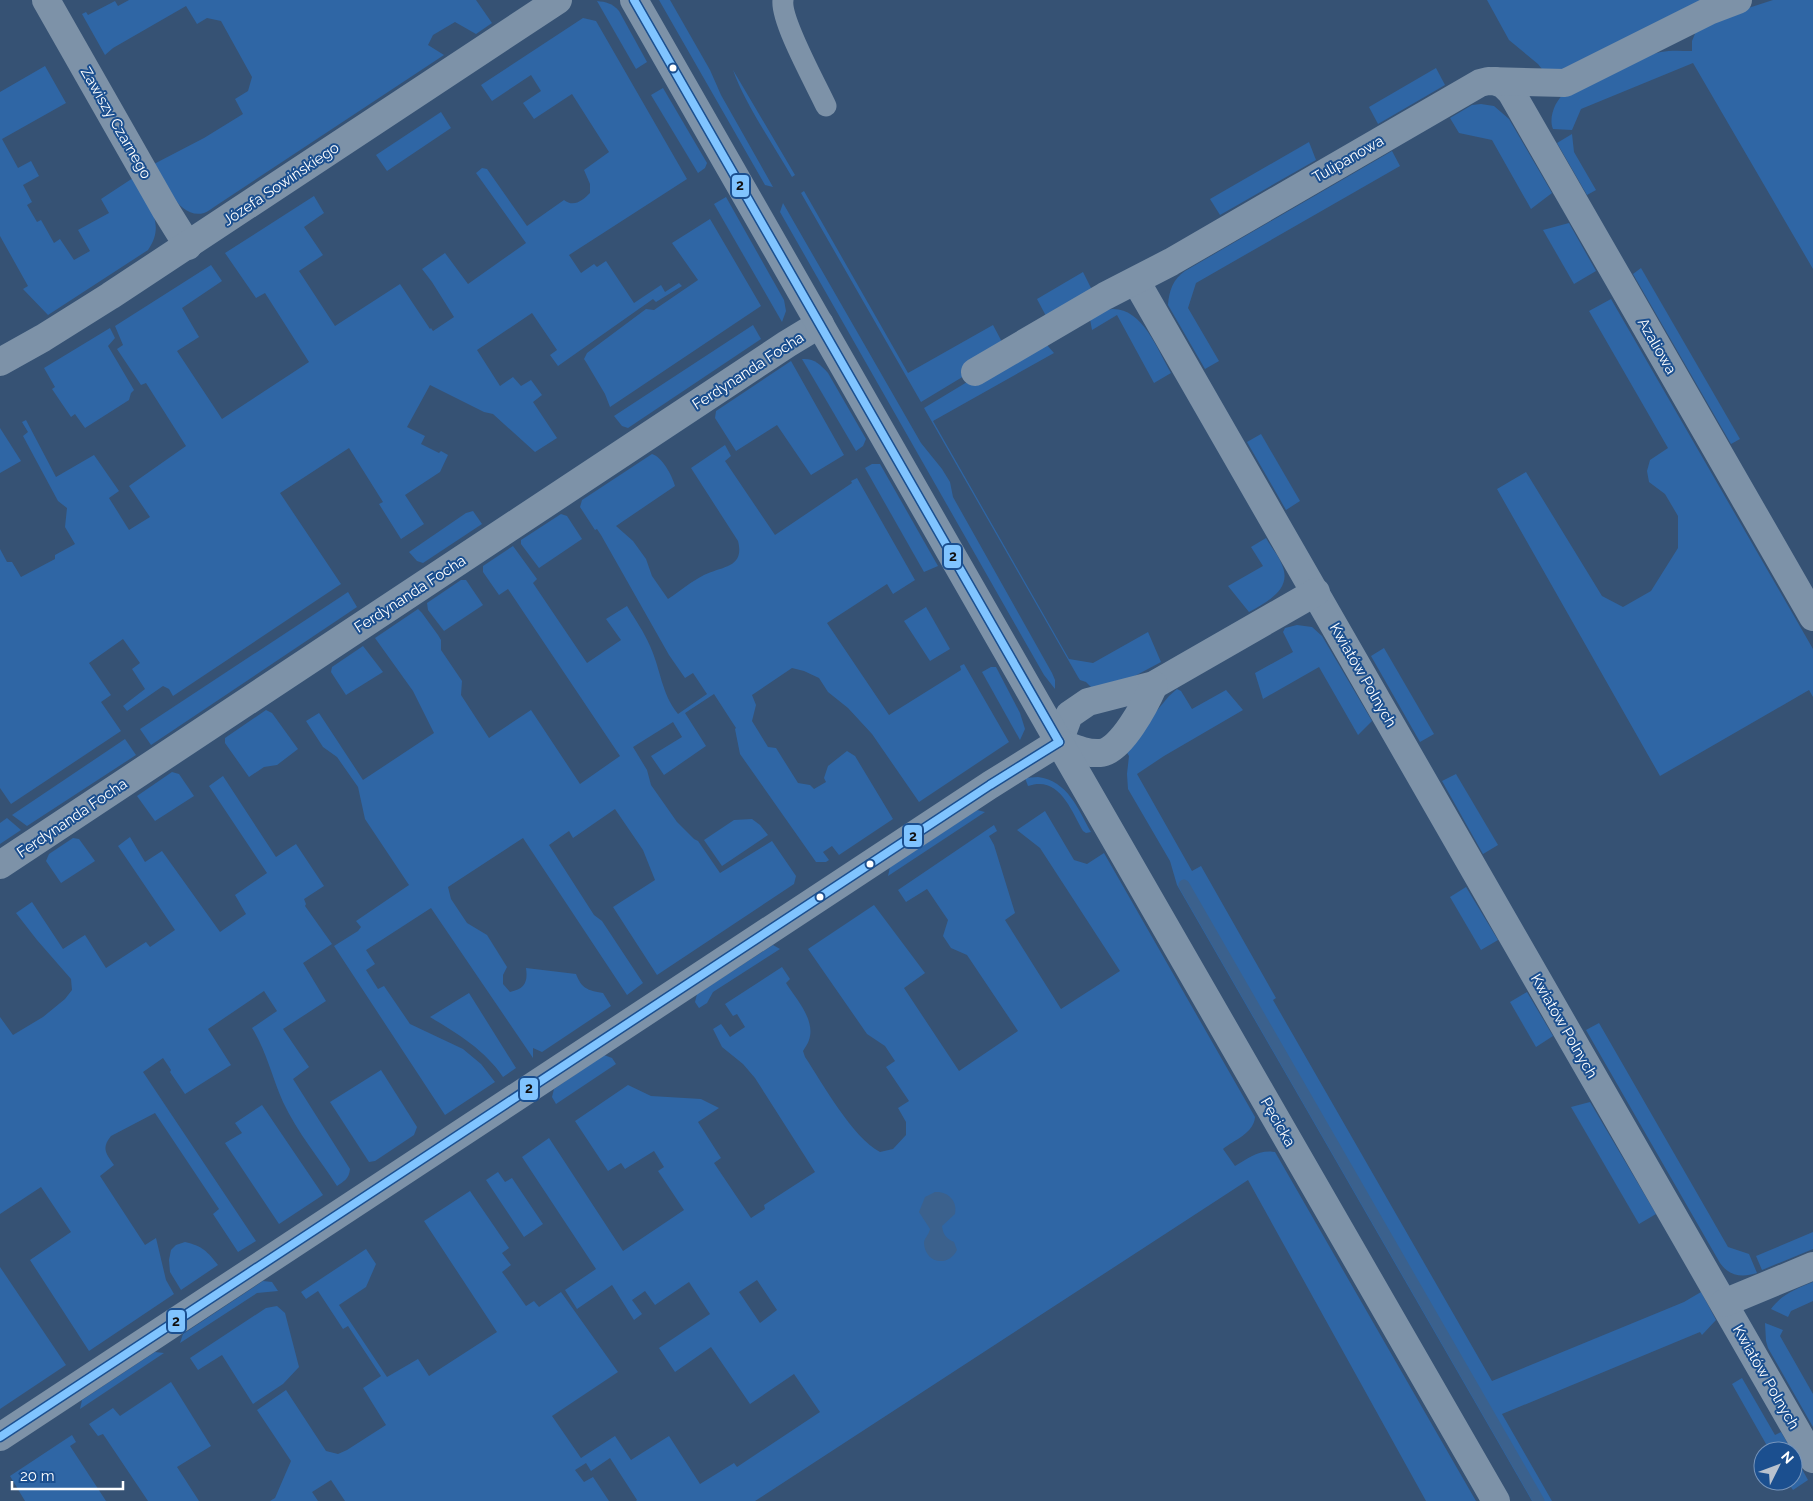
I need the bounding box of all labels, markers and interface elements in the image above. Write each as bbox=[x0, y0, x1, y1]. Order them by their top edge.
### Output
unlabelled marker bbox=[668, 63, 678, 73]
street label: Zawiszy Czarnego bbox=[77, 64, 155, 182]
street label: Tulipanowa bbox=[1309, 131, 1387, 187]
street label: Józefa Sowińskiego bbox=[220, 138, 343, 230]
line badge: 2 bbox=[731, 174, 750, 198]
text: 2 bbox=[736, 177, 744, 193]
street label: Azaliowa bbox=[1634, 315, 1680, 377]
street label: Ferdynanda Focha bbox=[689, 328, 807, 414]
line badge: 2 bbox=[943, 544, 962, 569]
text: 2 bbox=[949, 548, 957, 564]
street label: Ferdynanda Focha bbox=[351, 551, 469, 637]
street label: Kwiatów Polnych bbox=[1326, 620, 1400, 730]
street label: Ferdynanda Focha bbox=[13, 774, 131, 862]
line badge: 2 bbox=[903, 824, 923, 848]
text: 2 bbox=[909, 828, 917, 844]
unlabelled marker bbox=[865, 859, 875, 869]
unlabelled marker bbox=[815, 892, 825, 902]
street label: Kwiatów Polnych bbox=[1527, 971, 1601, 1081]
line badge: 2 bbox=[519, 1077, 539, 1101]
text: 2 bbox=[525, 1080, 533, 1096]
street label: Pęcicka bbox=[1257, 1094, 1299, 1150]
line badge: 2 bbox=[167, 1309, 186, 1333]
text: 2 bbox=[172, 1313, 180, 1329]
street label: Kwiatów Polnych bbox=[1729, 1322, 1803, 1432]
north arrow bbox=[1753, 1441, 1803, 1491]
text: N bbox=[1778, 1448, 1797, 1467]
scale bar bbox=[12, 1458, 124, 1490]
text: 20 m bbox=[20, 1467, 55, 1485]

